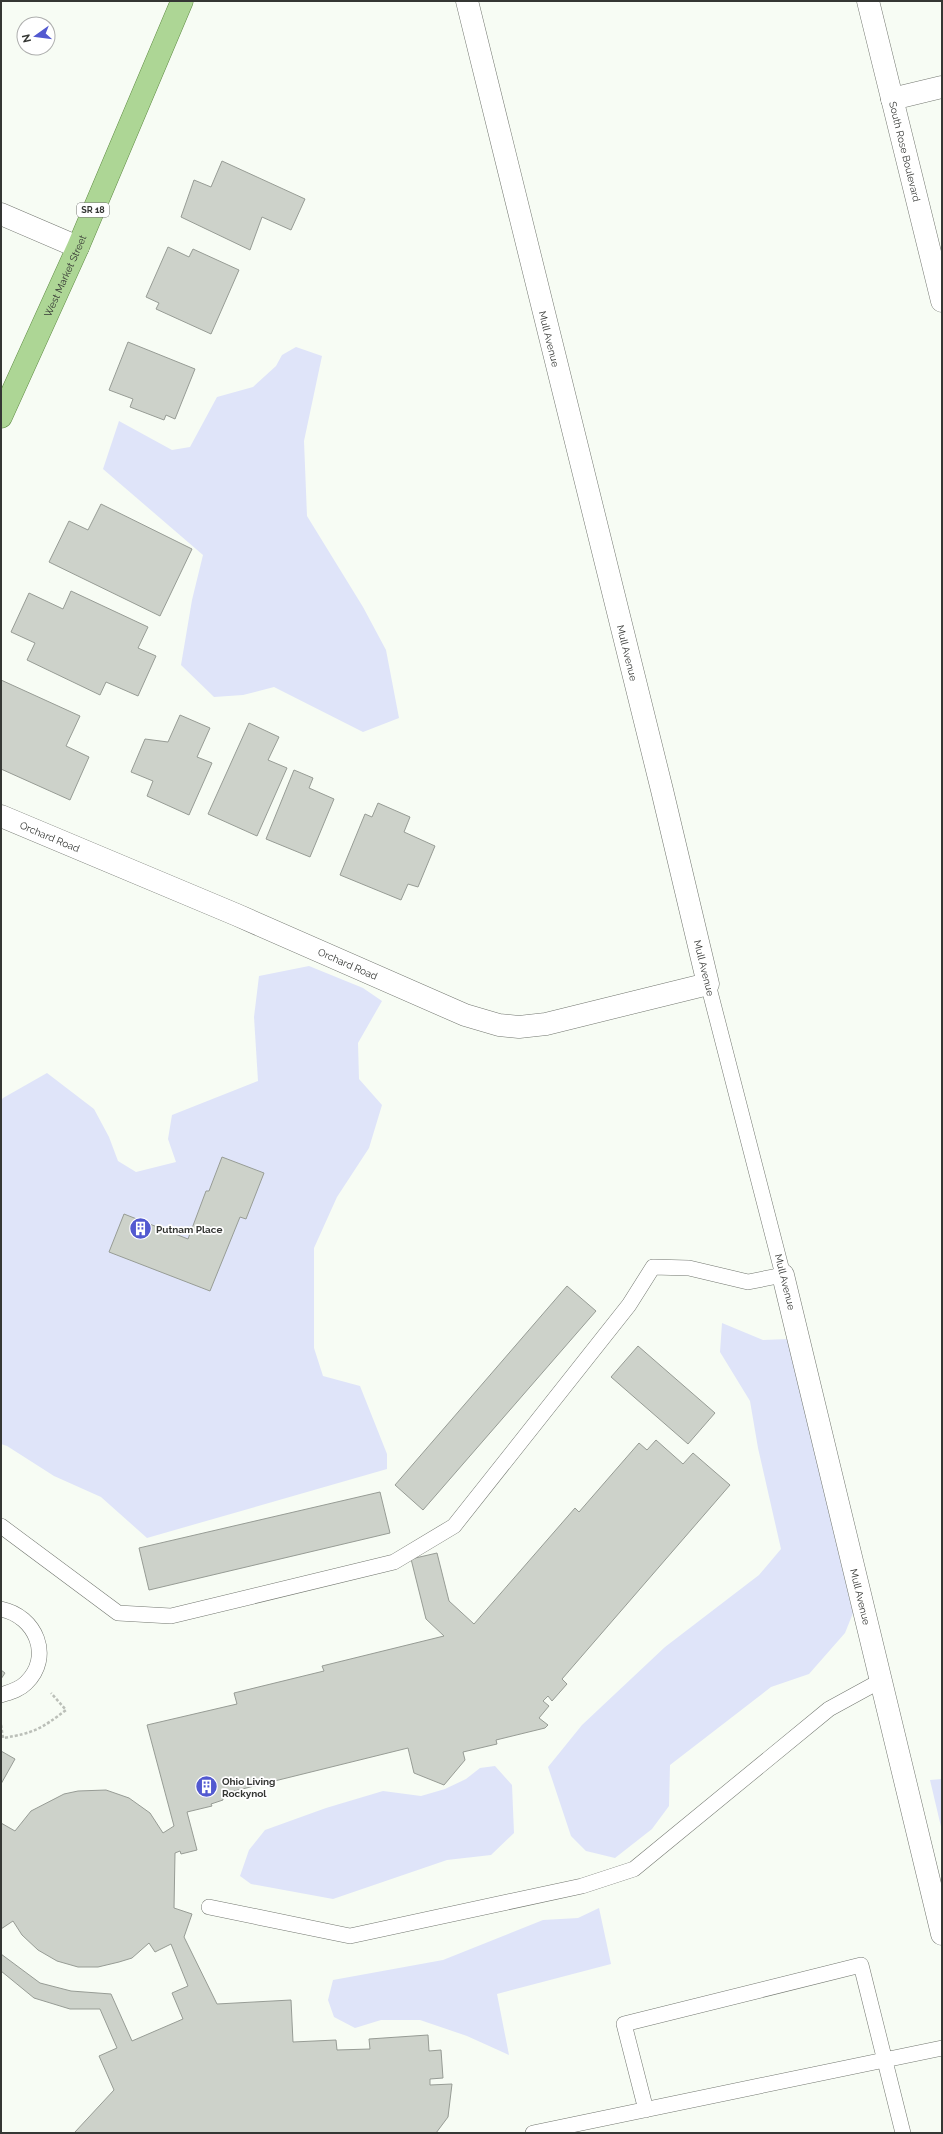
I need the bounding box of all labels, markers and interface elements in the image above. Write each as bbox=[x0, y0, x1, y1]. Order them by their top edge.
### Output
north arrow bbox=[16, 16, 56, 56]
text: N bbox=[19, 33, 34, 44]
street label: South Rose Boulevard bbox=[887, 100, 923, 203]
road number: SR 18 bbox=[77, 203, 109, 217]
street label: West Market Street bbox=[42, 233, 88, 318]
street label: Mull Avenue bbox=[537, 310, 561, 368]
street label: Mull Avenue bbox=[615, 624, 639, 682]
street label: Orchard Road bbox=[18, 819, 81, 854]
street label: Mull Avenue bbox=[692, 939, 716, 997]
street label: Orchard Road bbox=[316, 946, 379, 981]
building icon: Putnam Place bbox=[128, 1216, 154, 1242]
place label: Putnam Place bbox=[156, 1224, 222, 1235]
street label: Mull Avenue bbox=[773, 1253, 797, 1311]
street label: Mull Avenue bbox=[849, 1568, 873, 1626]
building icon: Ohio Living Rockynol bbox=[194, 1774, 220, 1800]
place label: Ohio Living Rockynol bbox=[222, 1776, 275, 1799]

